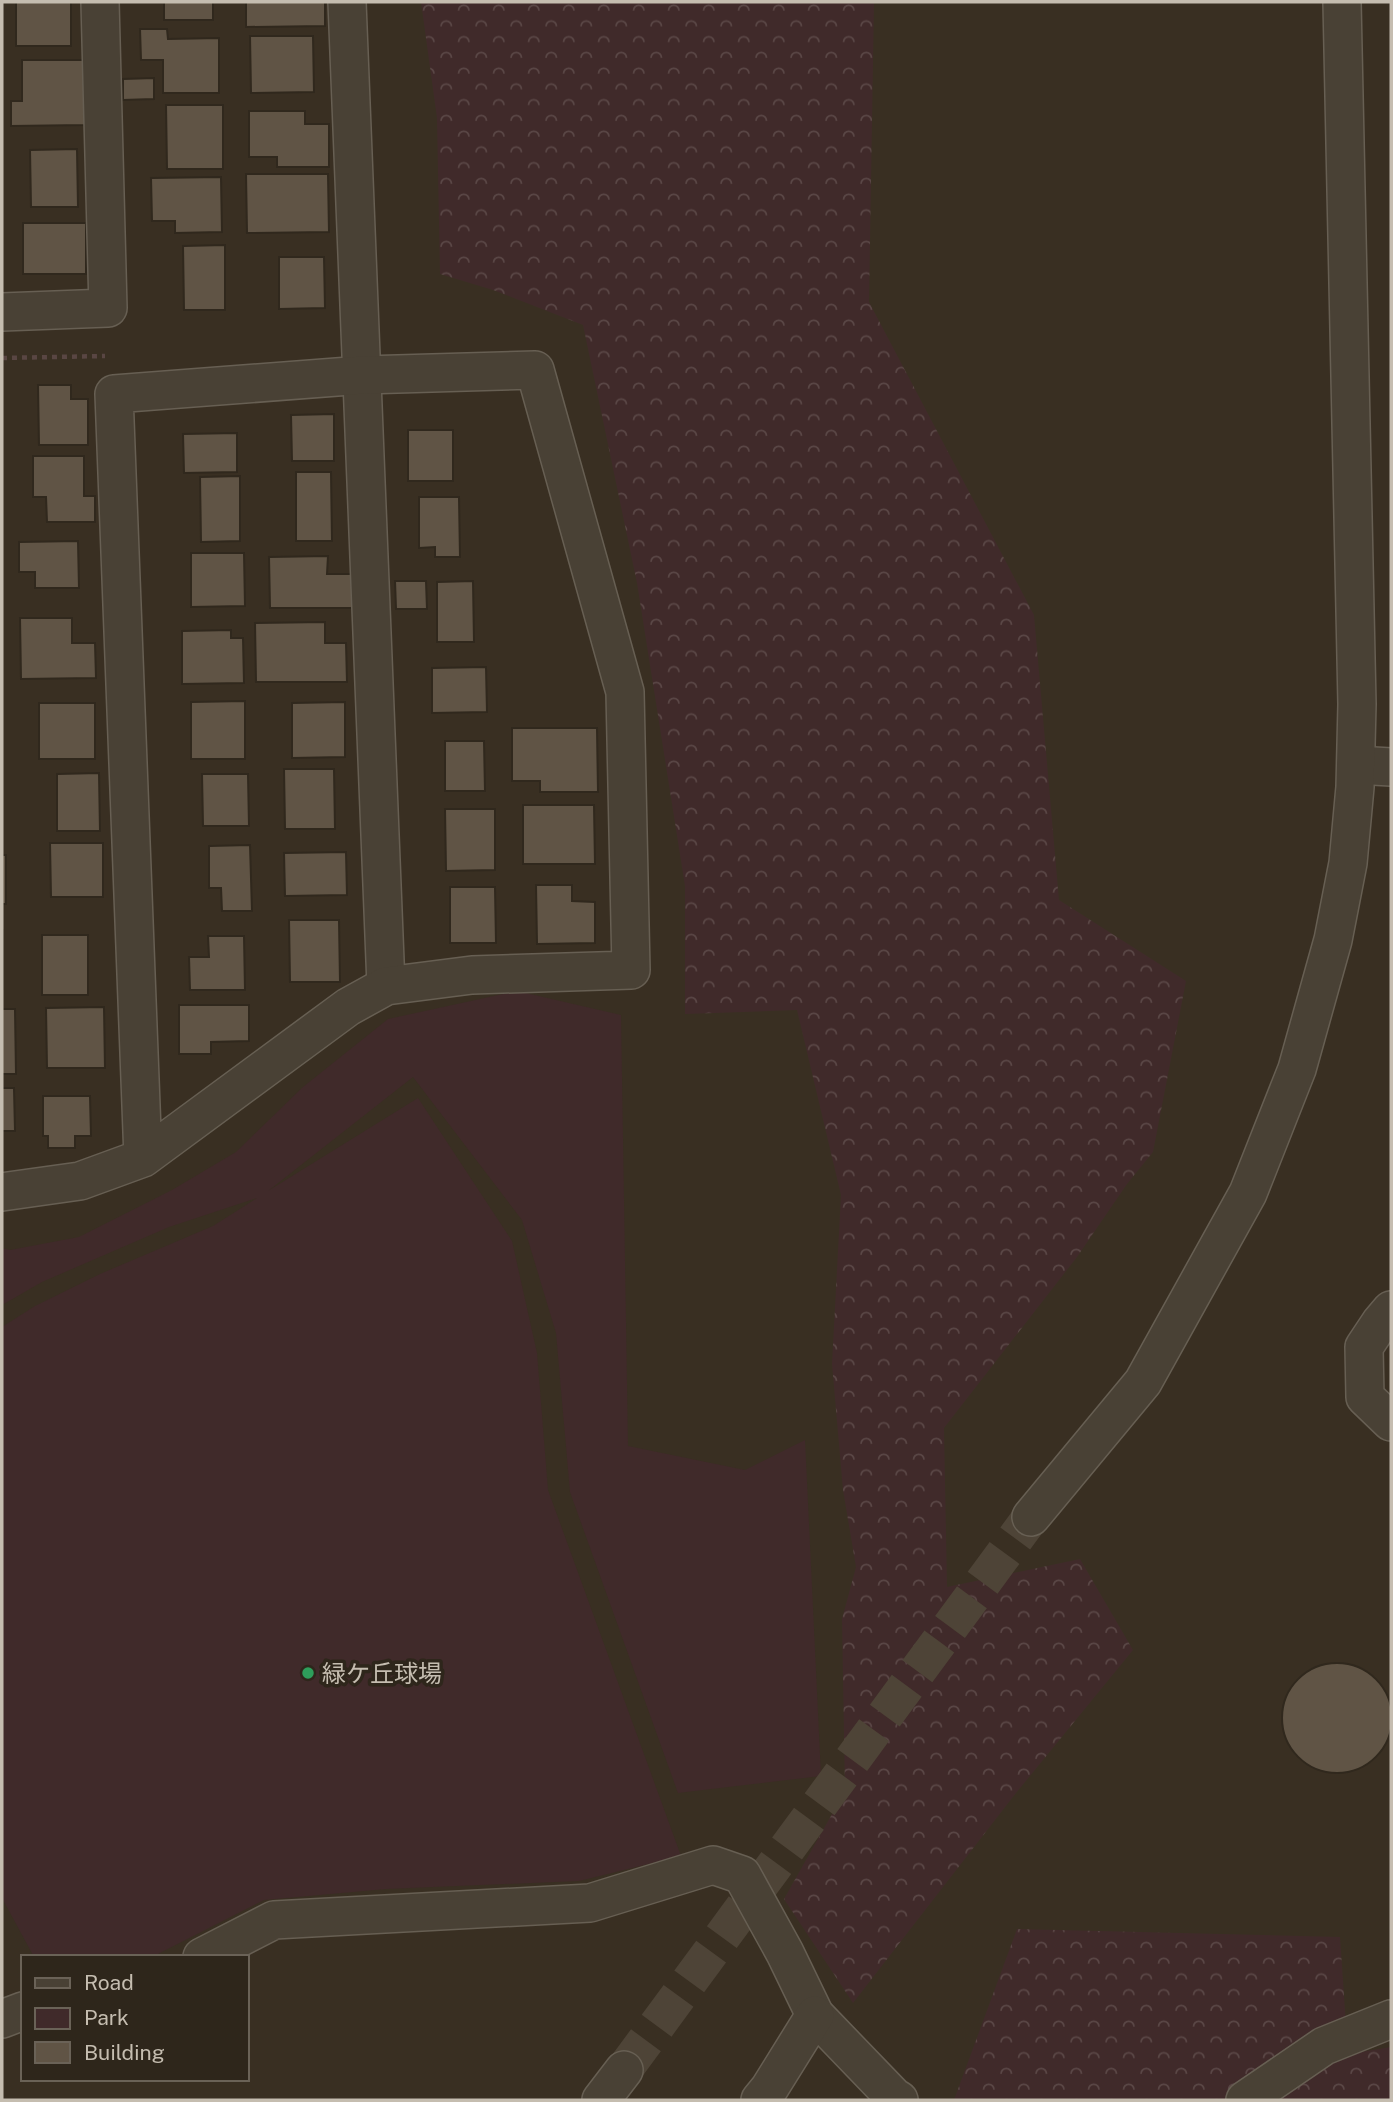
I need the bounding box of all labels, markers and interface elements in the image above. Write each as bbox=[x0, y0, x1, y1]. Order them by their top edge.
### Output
place label: 緑ケ丘球場 bbox=[322, 1659, 442, 1687]
marker: 緑ケ丘球場 bbox=[300, 1665, 316, 1681]
legend bbox=[21, 1955, 248, 2081]
text: Road bbox=[84, 1970, 134, 1995]
text: Park bbox=[84, 2005, 129, 2030]
text: Building bbox=[84, 2040, 165, 2065]

